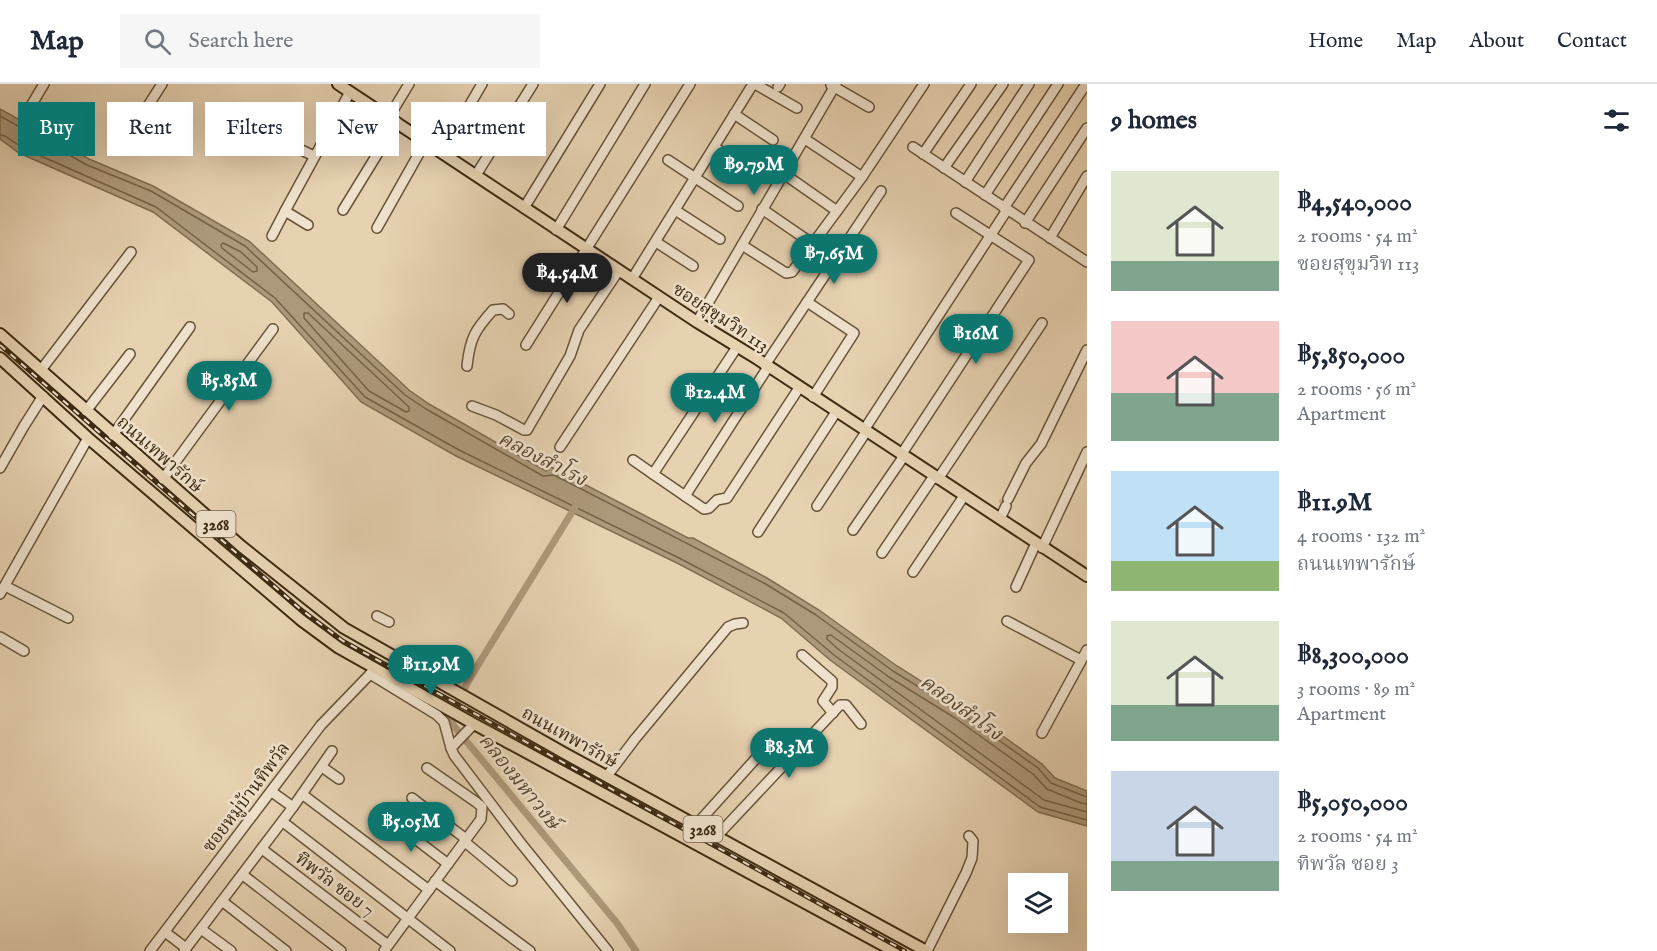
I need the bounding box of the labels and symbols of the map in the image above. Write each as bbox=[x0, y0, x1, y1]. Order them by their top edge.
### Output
pin: ฿9.79M bbox=[705, 145, 803, 196]
pin: ฿7.65M bbox=[785, 234, 883, 285]
pin: ฿4.54M bbox=[518, 253, 616, 304]
street label: ซอยสุขุมวิท 113 bbox=[668, 279, 773, 358]
pin: ฿16M bbox=[940, 314, 1012, 365]
pin: ฿5.85M bbox=[180, 361, 278, 412]
pin: ฿12.4M bbox=[666, 373, 764, 424]
street label: ถนนเทพารักษ์ bbox=[111, 411, 208, 499]
water label: คลองสำโรง bbox=[494, 424, 593, 493]
road number: 3268 bbox=[196, 511, 236, 537]
pin: ฿11.9M bbox=[382, 645, 480, 696]
water label: คลองสำโรง bbox=[915, 667, 1010, 747]
street label: ถนนเทพารักษ์ bbox=[517, 701, 623, 775]
pin: ฿8.3M bbox=[747, 728, 831, 779]
water label: คลองมหาวงษ์ bbox=[473, 729, 567, 837]
street label: ซอยหมู่บ้านทิพวัล bbox=[198, 738, 296, 858]
pin: ฿5.05M bbox=[362, 802, 460, 853]
road number: 3268 bbox=[684, 816, 722, 842]
street label: ทิพวัล ซอย 7 bbox=[290, 848, 378, 922]

